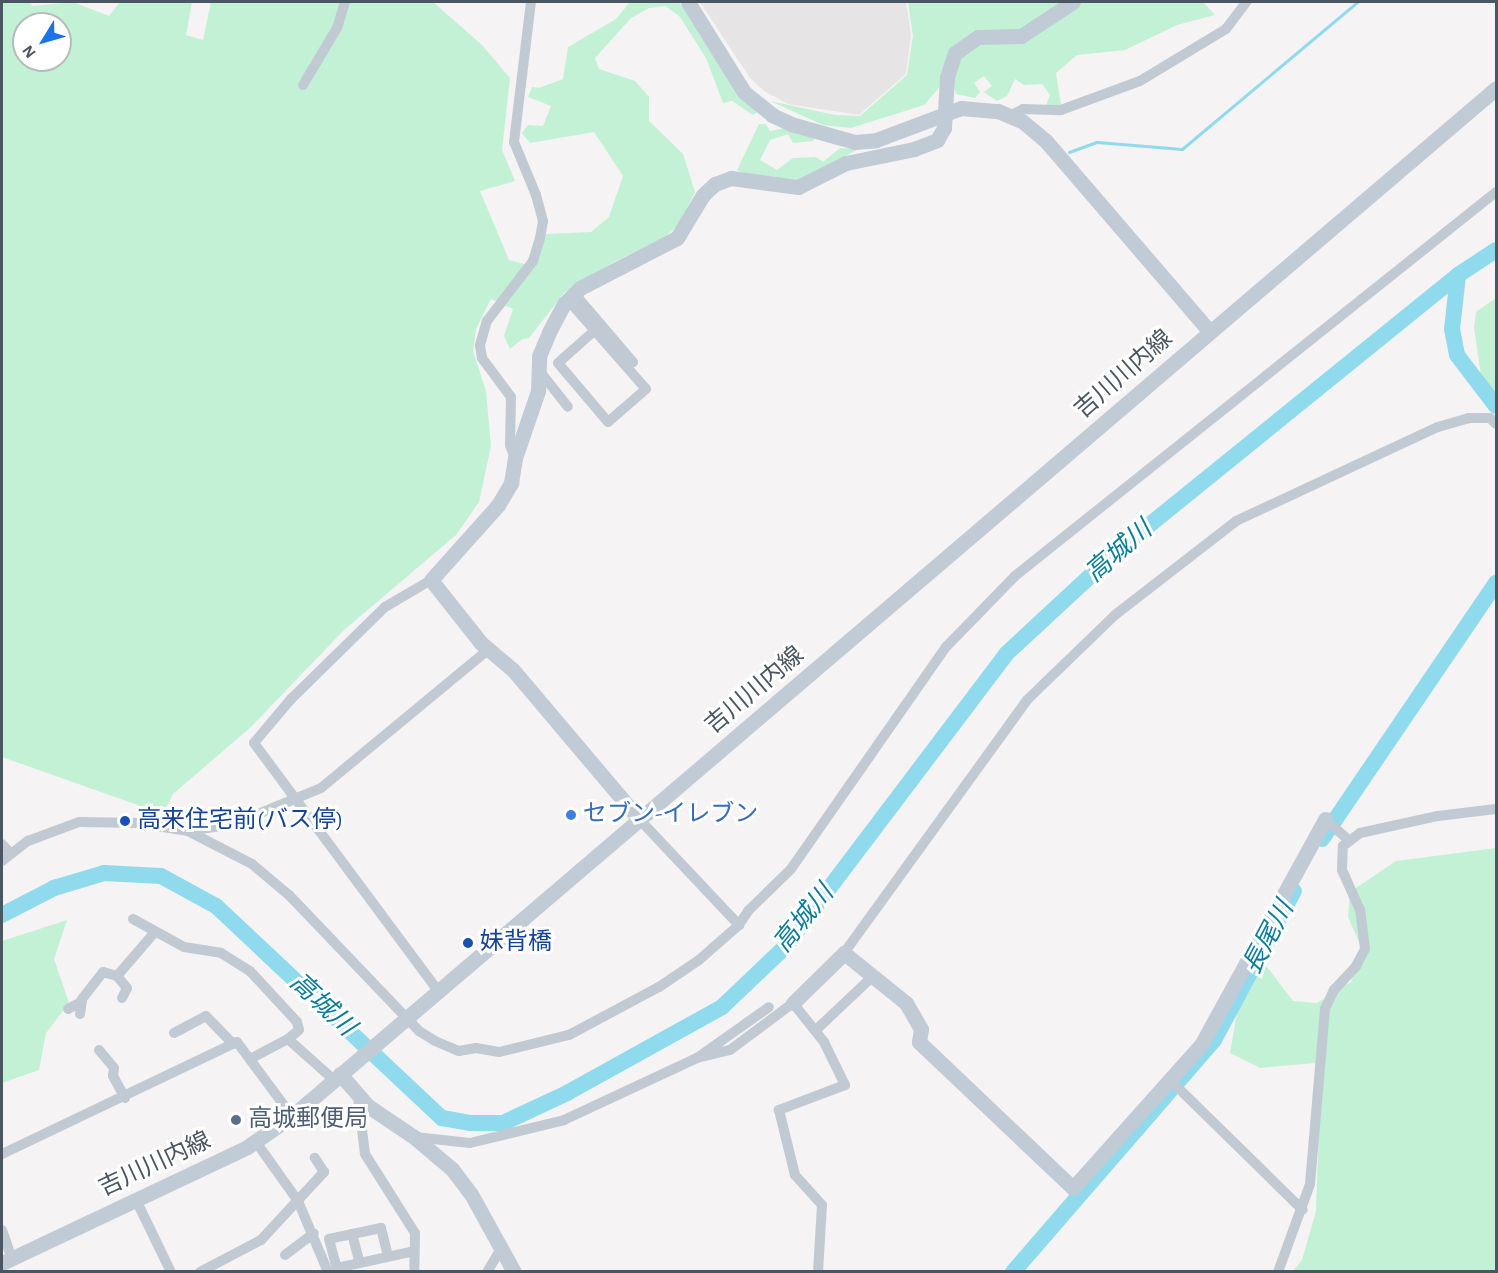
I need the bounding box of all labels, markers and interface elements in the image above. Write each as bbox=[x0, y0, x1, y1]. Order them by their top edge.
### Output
north arrow bbox=[12, 12, 72, 72]
text: N bbox=[19, 42, 39, 61]
street label: 吉川川内線 bbox=[1069, 325, 1179, 425]
water label: 高城川 bbox=[1079, 515, 1159, 589]
street label: 吉川川内線 bbox=[700, 641, 810, 741]
place label: セブン-イレブン bbox=[583, 801, 758, 829]
place label: 高来住宅前(バス停) bbox=[137, 807, 343, 835]
marker: セブン-イレブン bbox=[564, 808, 578, 822]
marker: 高来住宅前(バス停) bbox=[118, 814, 132, 828]
water label: 高城川 bbox=[767, 879, 841, 959]
water label: 長尾川 bbox=[1237, 896, 1301, 980]
place label: 妹背橋 bbox=[480, 929, 552, 957]
marker: 妹背橋 bbox=[461, 936, 475, 950]
water label: 高城川 bbox=[283, 967, 361, 1043]
place label: 高城郵便局 bbox=[248, 1106, 368, 1134]
marker: 高城郵便局 bbox=[229, 1113, 243, 1127]
street label: 吉川川内線 bbox=[95, 1127, 215, 1203]

